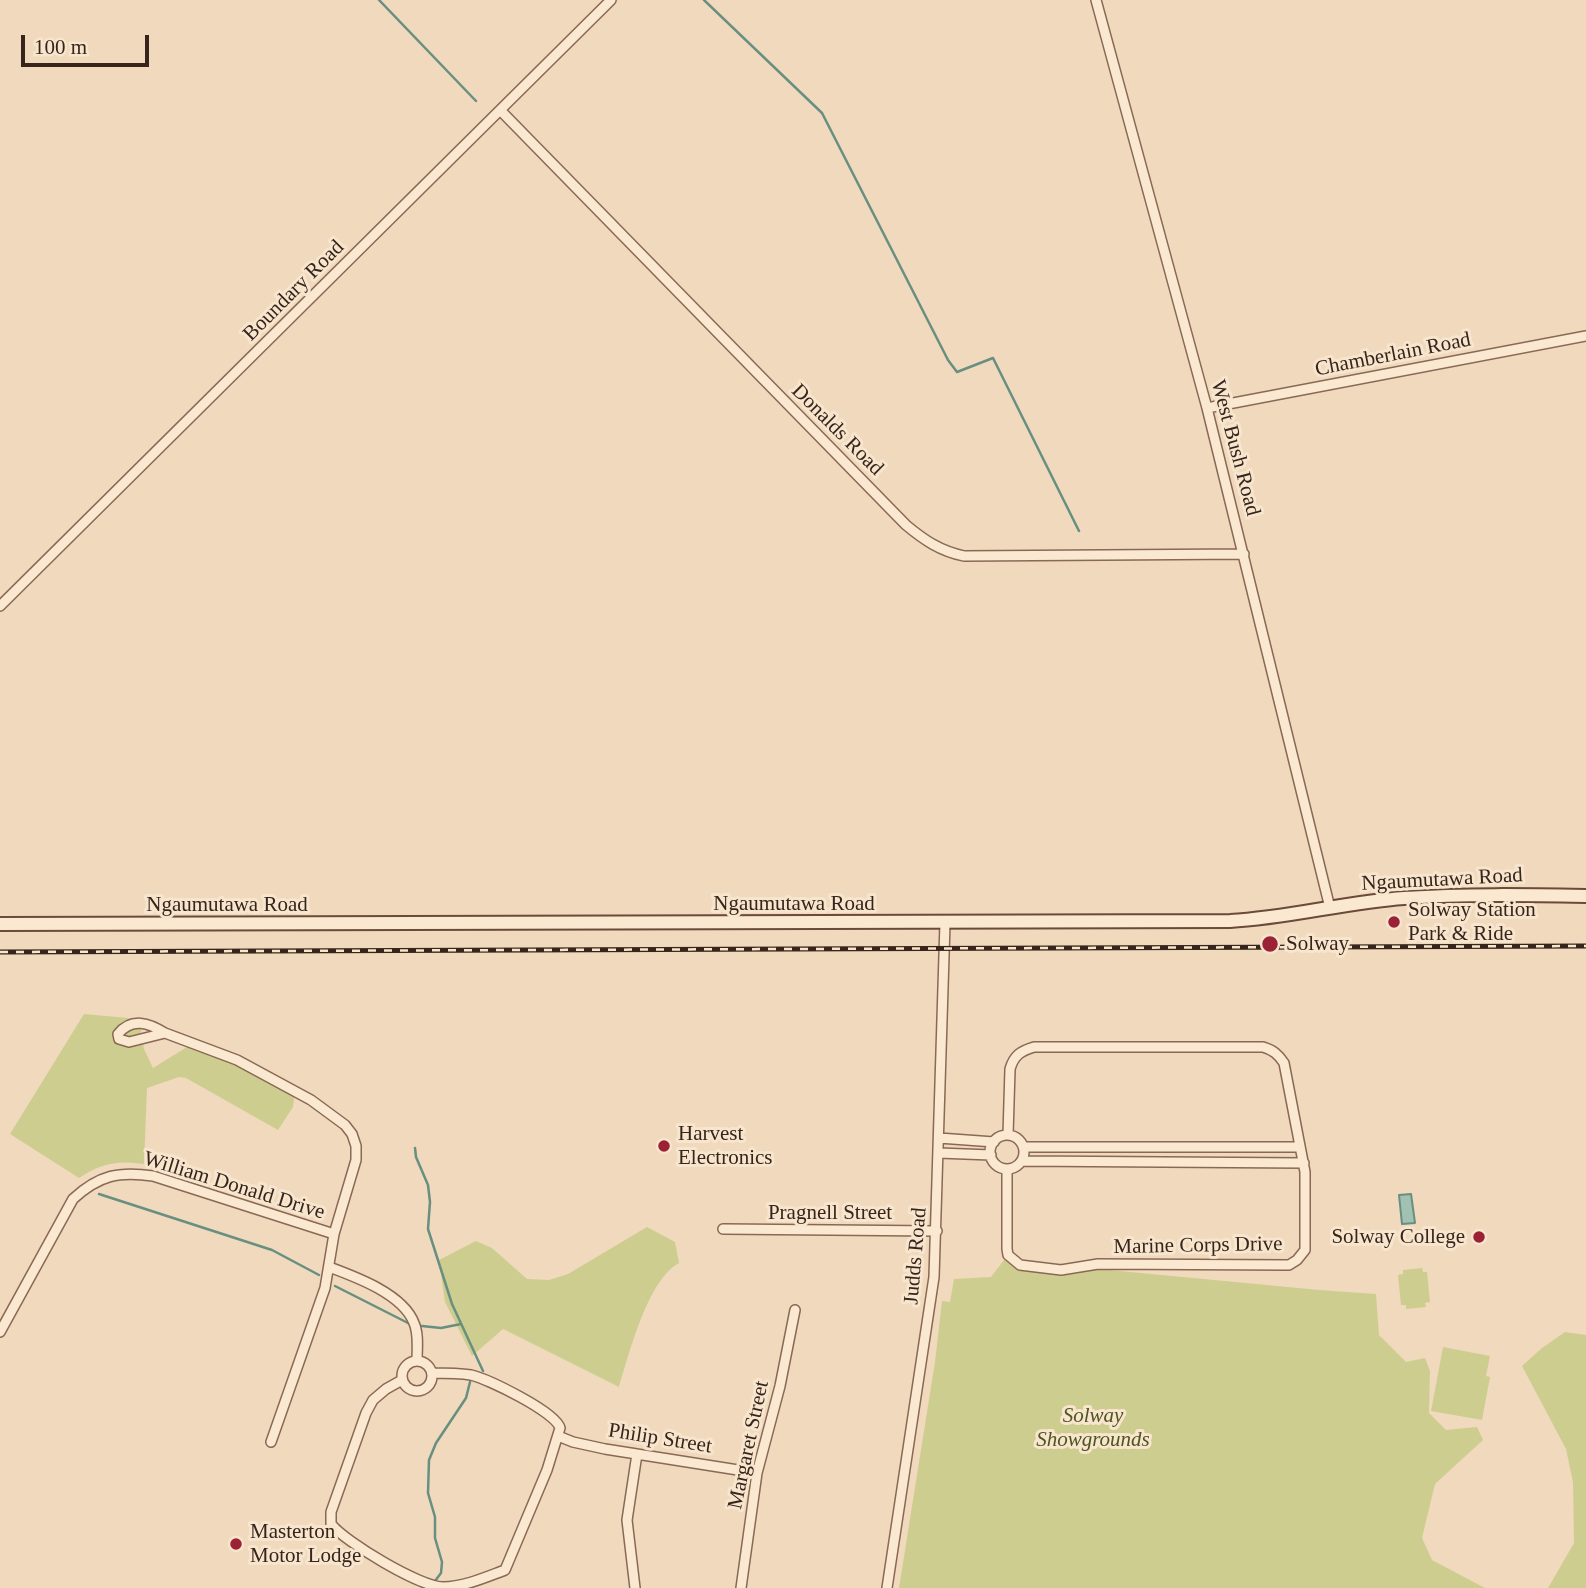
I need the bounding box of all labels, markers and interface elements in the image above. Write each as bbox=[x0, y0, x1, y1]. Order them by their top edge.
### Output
scale bar bbox=[24, 21, 152, 65]
text: 100 m bbox=[34, 35, 87, 59]
street label: Boundary Road bbox=[238, 235, 350, 347]
street label: Chamberlain Road bbox=[1313, 328, 1473, 382]
street label: West Bush Road bbox=[1205, 377, 1265, 519]
street label: Donalds Road bbox=[786, 379, 888, 481]
street label: Ngaumutawa Road bbox=[1361, 863, 1523, 897]
street label: Ngaumutawa Road bbox=[713, 891, 875, 917]
street label: Ngaumutawa Road bbox=[146, 892, 308, 918]
place label: Solway Station Park & Ride bbox=[1408, 897, 1536, 947]
marker: Solway Station Park & Ride bbox=[1386, 914, 1402, 930]
place label: Solway bbox=[1286, 931, 1349, 957]
marker: Solway bbox=[1260, 934, 1280, 954]
place label: Harvest Electronics bbox=[678, 1121, 772, 1171]
marker: Harvest Electronics bbox=[656, 1138, 672, 1154]
street label: William Donald Drive bbox=[140, 1146, 328, 1226]
street label: Pragnell Street bbox=[768, 1200, 892, 1226]
street label: Judds Road bbox=[899, 1206, 933, 1306]
place label: Solway College bbox=[1331, 1224, 1465, 1250]
marker: Solway College bbox=[1471, 1229, 1487, 1245]
street label: Marine Corps Drive bbox=[1113, 1232, 1283, 1260]
street label: Margaret Street bbox=[723, 1378, 775, 1512]
park label: Solway Showgrounds bbox=[1036, 1403, 1150, 1453]
street label: Philip Street bbox=[606, 1418, 714, 1460]
place label: Masterton Motor Lodge bbox=[250, 1519, 361, 1569]
marker: Masterton Motor Lodge bbox=[228, 1536, 244, 1552]

